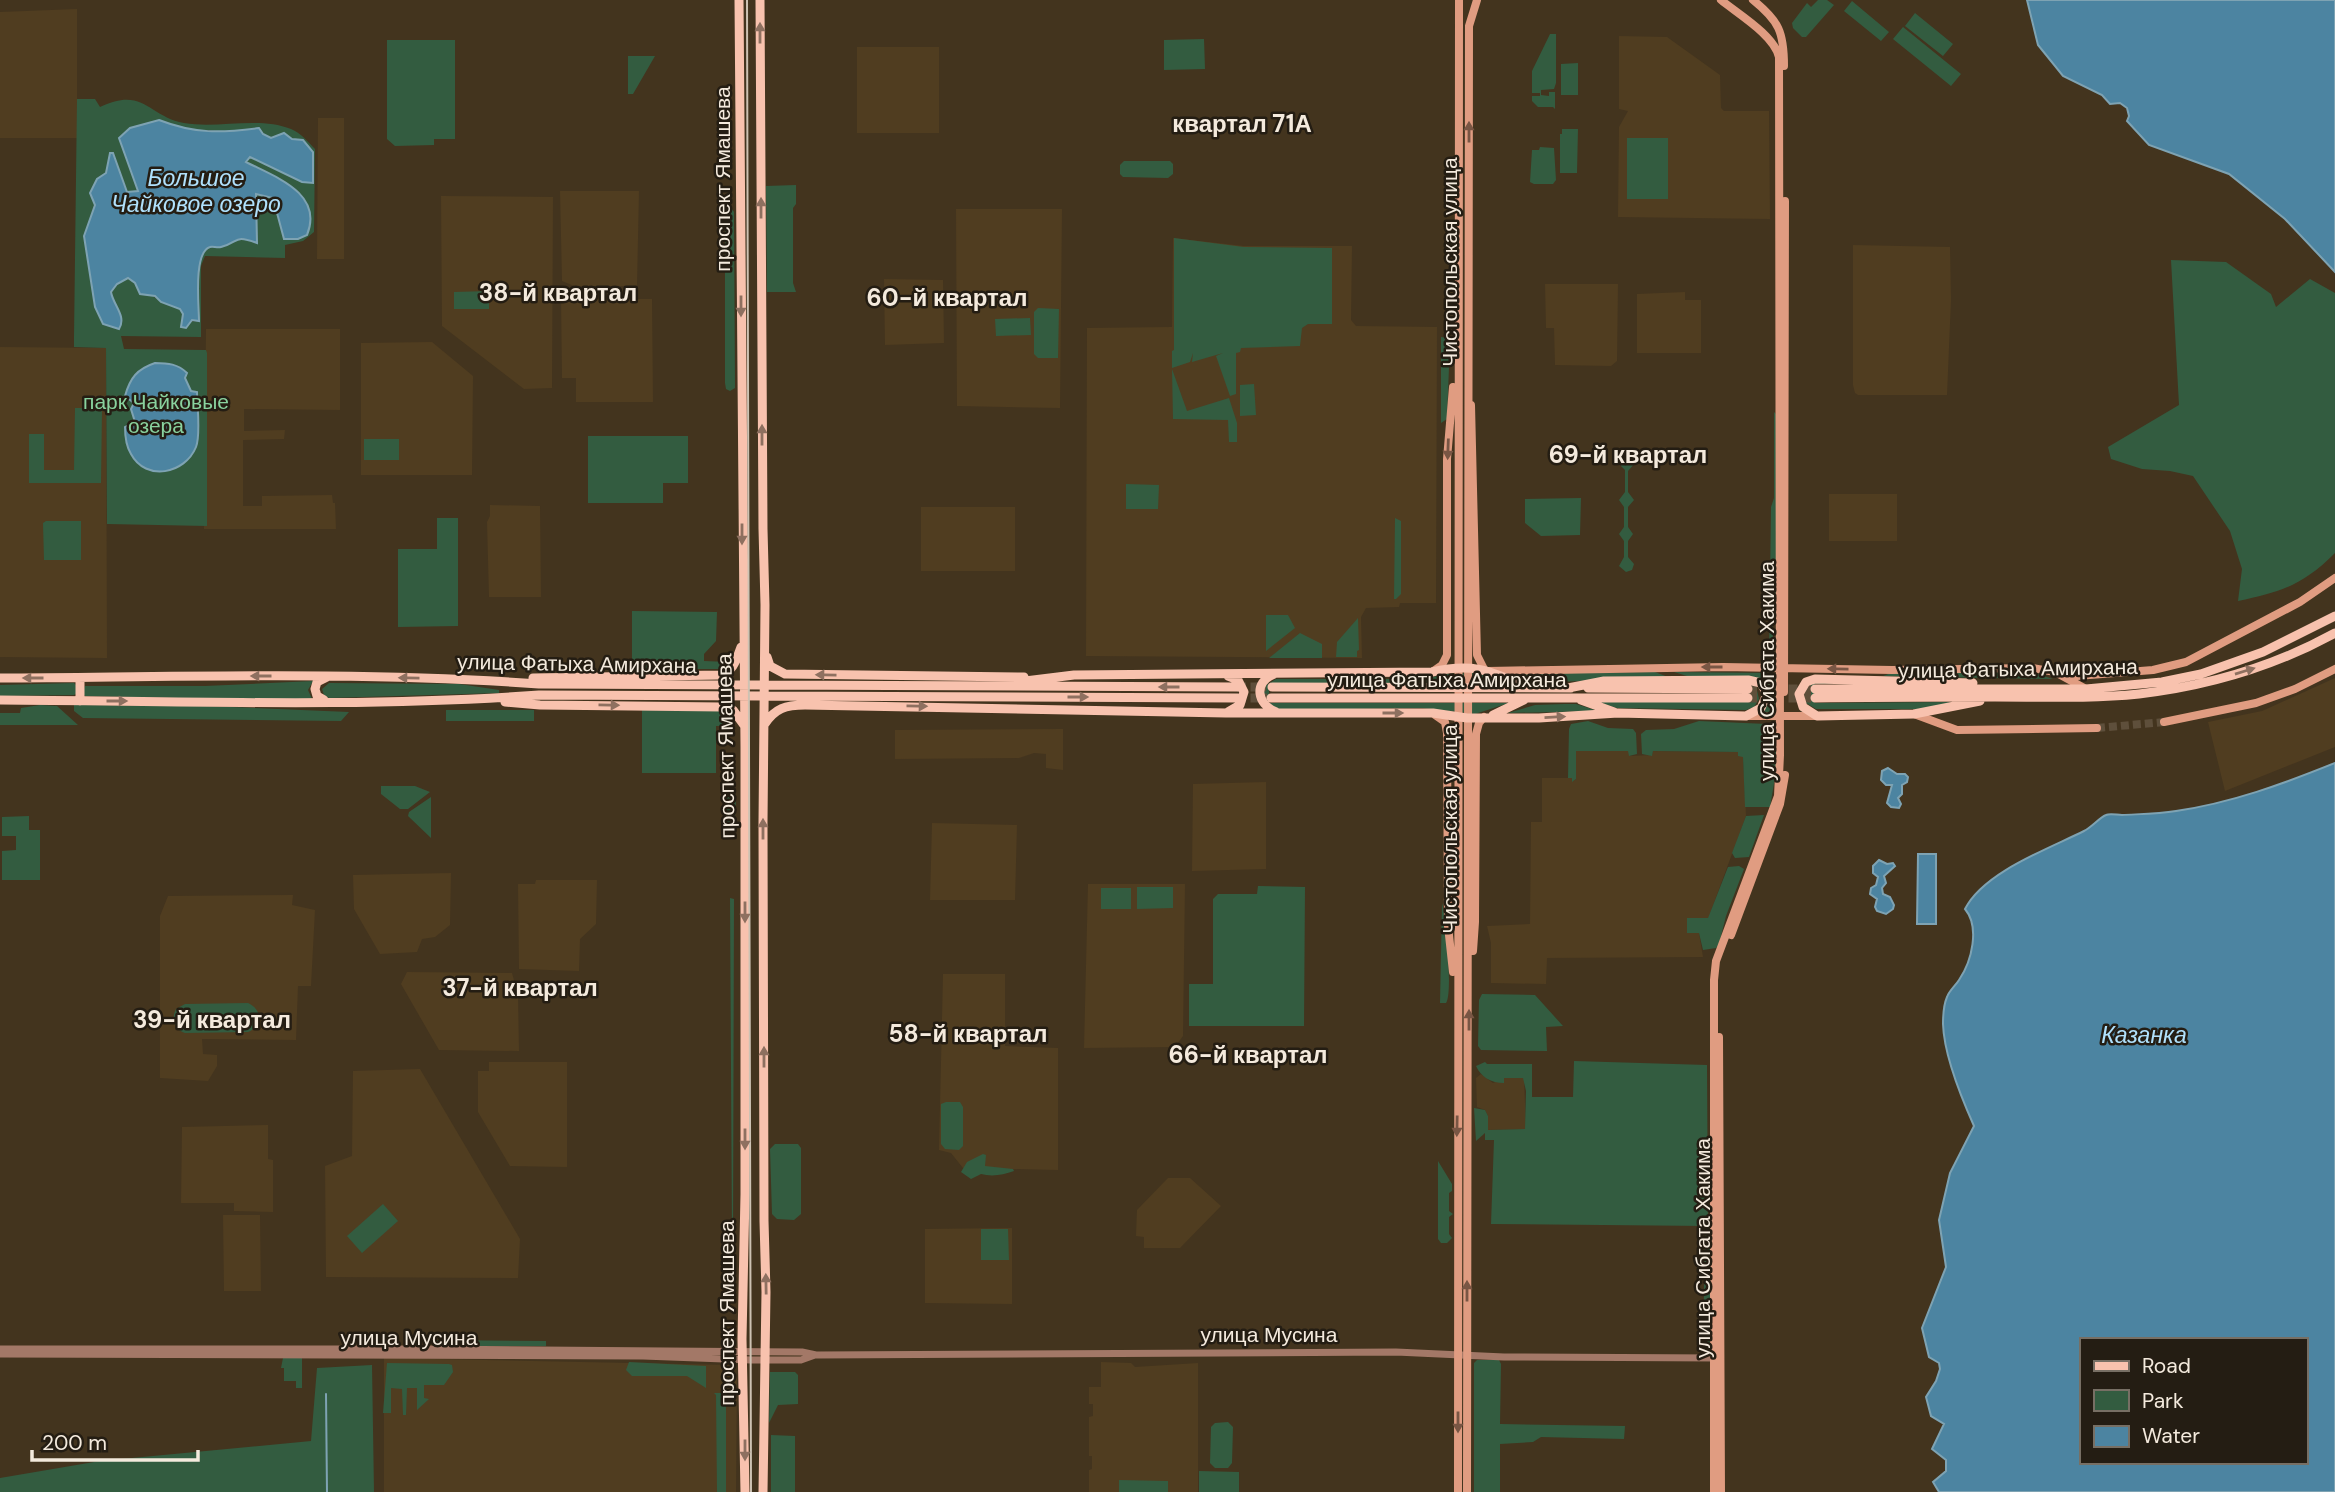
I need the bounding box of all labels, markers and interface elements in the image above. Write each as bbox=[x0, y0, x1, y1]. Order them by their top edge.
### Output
one-way arrow bbox=[754, 22, 766, 44]
street label: проспект Ямашева bbox=[709, 86, 737, 272]
district label: квартал 71А bbox=[1172, 108, 1312, 139]
one-way arrow bbox=[1463, 121, 1475, 143]
street label: Чистопольская улица bbox=[1436, 157, 1464, 367]
water label: Большое Чайковое озеро bbox=[111, 163, 281, 219]
one-way arrow bbox=[755, 197, 767, 219]
district label: 38-й квартал bbox=[479, 277, 637, 308]
district label: 60-й квартал bbox=[867, 282, 1027, 313]
one-way arrow bbox=[735, 295, 747, 317]
park label: парк Чайковые озера bbox=[83, 388, 229, 440]
one-way arrow bbox=[756, 424, 768, 446]
one-way arrow bbox=[1442, 438, 1453, 460]
district label: 69-й квартал bbox=[1549, 439, 1707, 470]
one-way arrow bbox=[736, 523, 748, 545]
street label: улица Сибгата Хакима bbox=[1753, 561, 1781, 781]
street label: улица Фатыха Амирхана bbox=[457, 648, 697, 680]
street label: проспект Ямашева bbox=[710, 653, 742, 839]
street label: улица Фатыха Амирхана bbox=[1898, 653, 2138, 685]
one-way arrow bbox=[1701, 661, 1723, 673]
one-way arrow bbox=[1827, 663, 1849, 675]
one-way arrow bbox=[2235, 665, 2256, 675]
street label: улица Фатыха Амирхана bbox=[1327, 666, 1567, 694]
one-way arrow bbox=[815, 669, 837, 681]
one-way arrow bbox=[249, 670, 271, 682]
one-way arrow bbox=[22, 672, 44, 684]
one-way arrow bbox=[398, 672, 420, 684]
one-way arrow bbox=[1158, 681, 1180, 693]
one-way arrow bbox=[1067, 691, 1089, 703]
one-way arrow bbox=[106, 695, 128, 707]
one-way arrow bbox=[598, 699, 620, 711]
one-way arrow bbox=[906, 701, 928, 712]
one-way arrow bbox=[1383, 707, 1405, 719]
one-way arrow bbox=[1544, 711, 1566, 722]
street label: Чистопольская улица bbox=[1436, 724, 1464, 934]
one-way arrow bbox=[757, 818, 769, 840]
one-way arrow bbox=[739, 901, 751, 923]
district label: 37-й квартал bbox=[442, 972, 598, 1003]
district label: 39-й квартал bbox=[133, 1004, 291, 1035]
one-way arrow bbox=[1463, 1009, 1475, 1031]
district label: 58-й квартал bbox=[889, 1018, 1047, 1049]
water label: Казанка bbox=[2101, 1020, 2187, 1050]
district label: 66-й квартал bbox=[1168, 1039, 1328, 1070]
one-way arrow bbox=[758, 1045, 770, 1067]
one-way arrow bbox=[1451, 1115, 1463, 1137]
one-way arrow bbox=[739, 1128, 751, 1150]
street label: улица Сибгата Хакима bbox=[1689, 1138, 1717, 1358]
street label: проспект Ямашева bbox=[713, 1220, 741, 1406]
one-way arrow bbox=[760, 1273, 772, 1295]
one-way arrow bbox=[1461, 1279, 1473, 1301]
street label: улица Мусина bbox=[1201, 1321, 1338, 1349]
street label: улица Мусина bbox=[341, 1324, 478, 1352]
legend bbox=[2080, 1338, 2307, 1464]
text: Road bbox=[2142, 1352, 2191, 1380]
text: Park bbox=[2142, 1387, 2184, 1415]
one-way arrow bbox=[1452, 1411, 1464, 1433]
scale bar bbox=[32, 1418, 198, 1462]
text: Water bbox=[2142, 1422, 2200, 1450]
text: 200 m bbox=[42, 1429, 107, 1457]
one-way arrow bbox=[739, 1440, 751, 1462]

